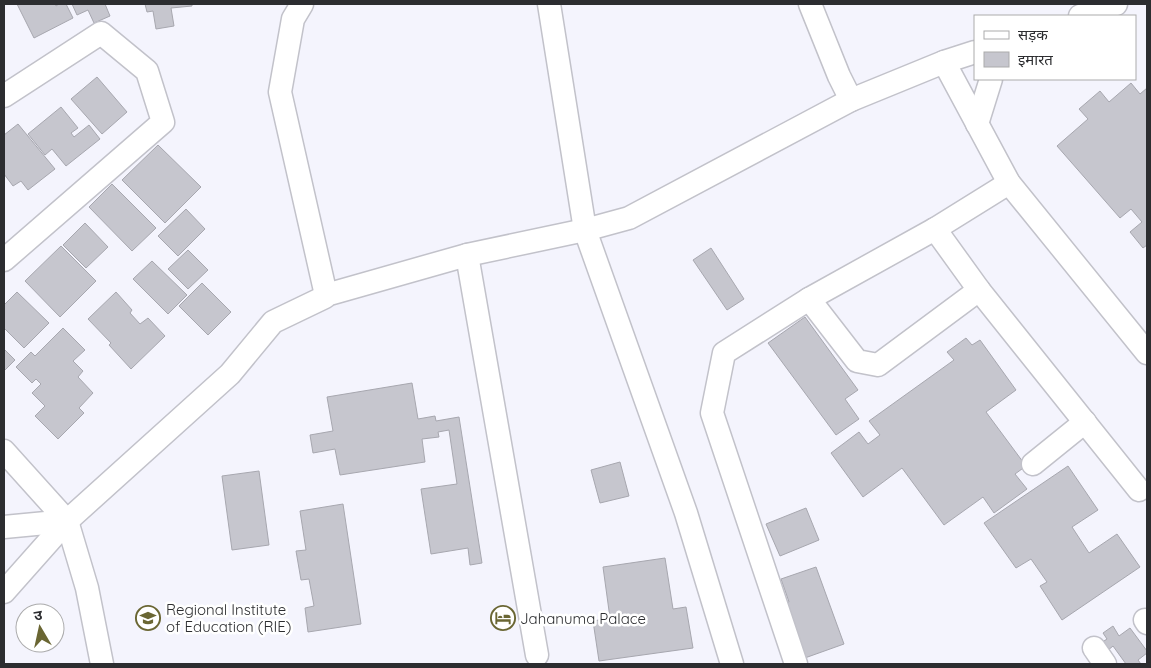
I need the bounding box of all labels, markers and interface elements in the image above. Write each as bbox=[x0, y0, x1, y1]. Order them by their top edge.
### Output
legend bbox=[974, 15, 1136, 80]
text: सड़क bbox=[1018, 25, 1048, 44]
text: इमारत bbox=[1018, 50, 1053, 69]
place label: Regional Institute of Education (RIE) bbox=[166, 600, 291, 636]
north arrow bbox=[15, 603, 65, 653]
school or university icon: Regional Institute of Education (RIE) bbox=[135, 605, 161, 631]
hotel icon: Jahanuma Palace bbox=[490, 605, 516, 631]
text: उ bbox=[33, 606, 44, 625]
place label: Jahanuma Palace bbox=[520, 609, 646, 628]

